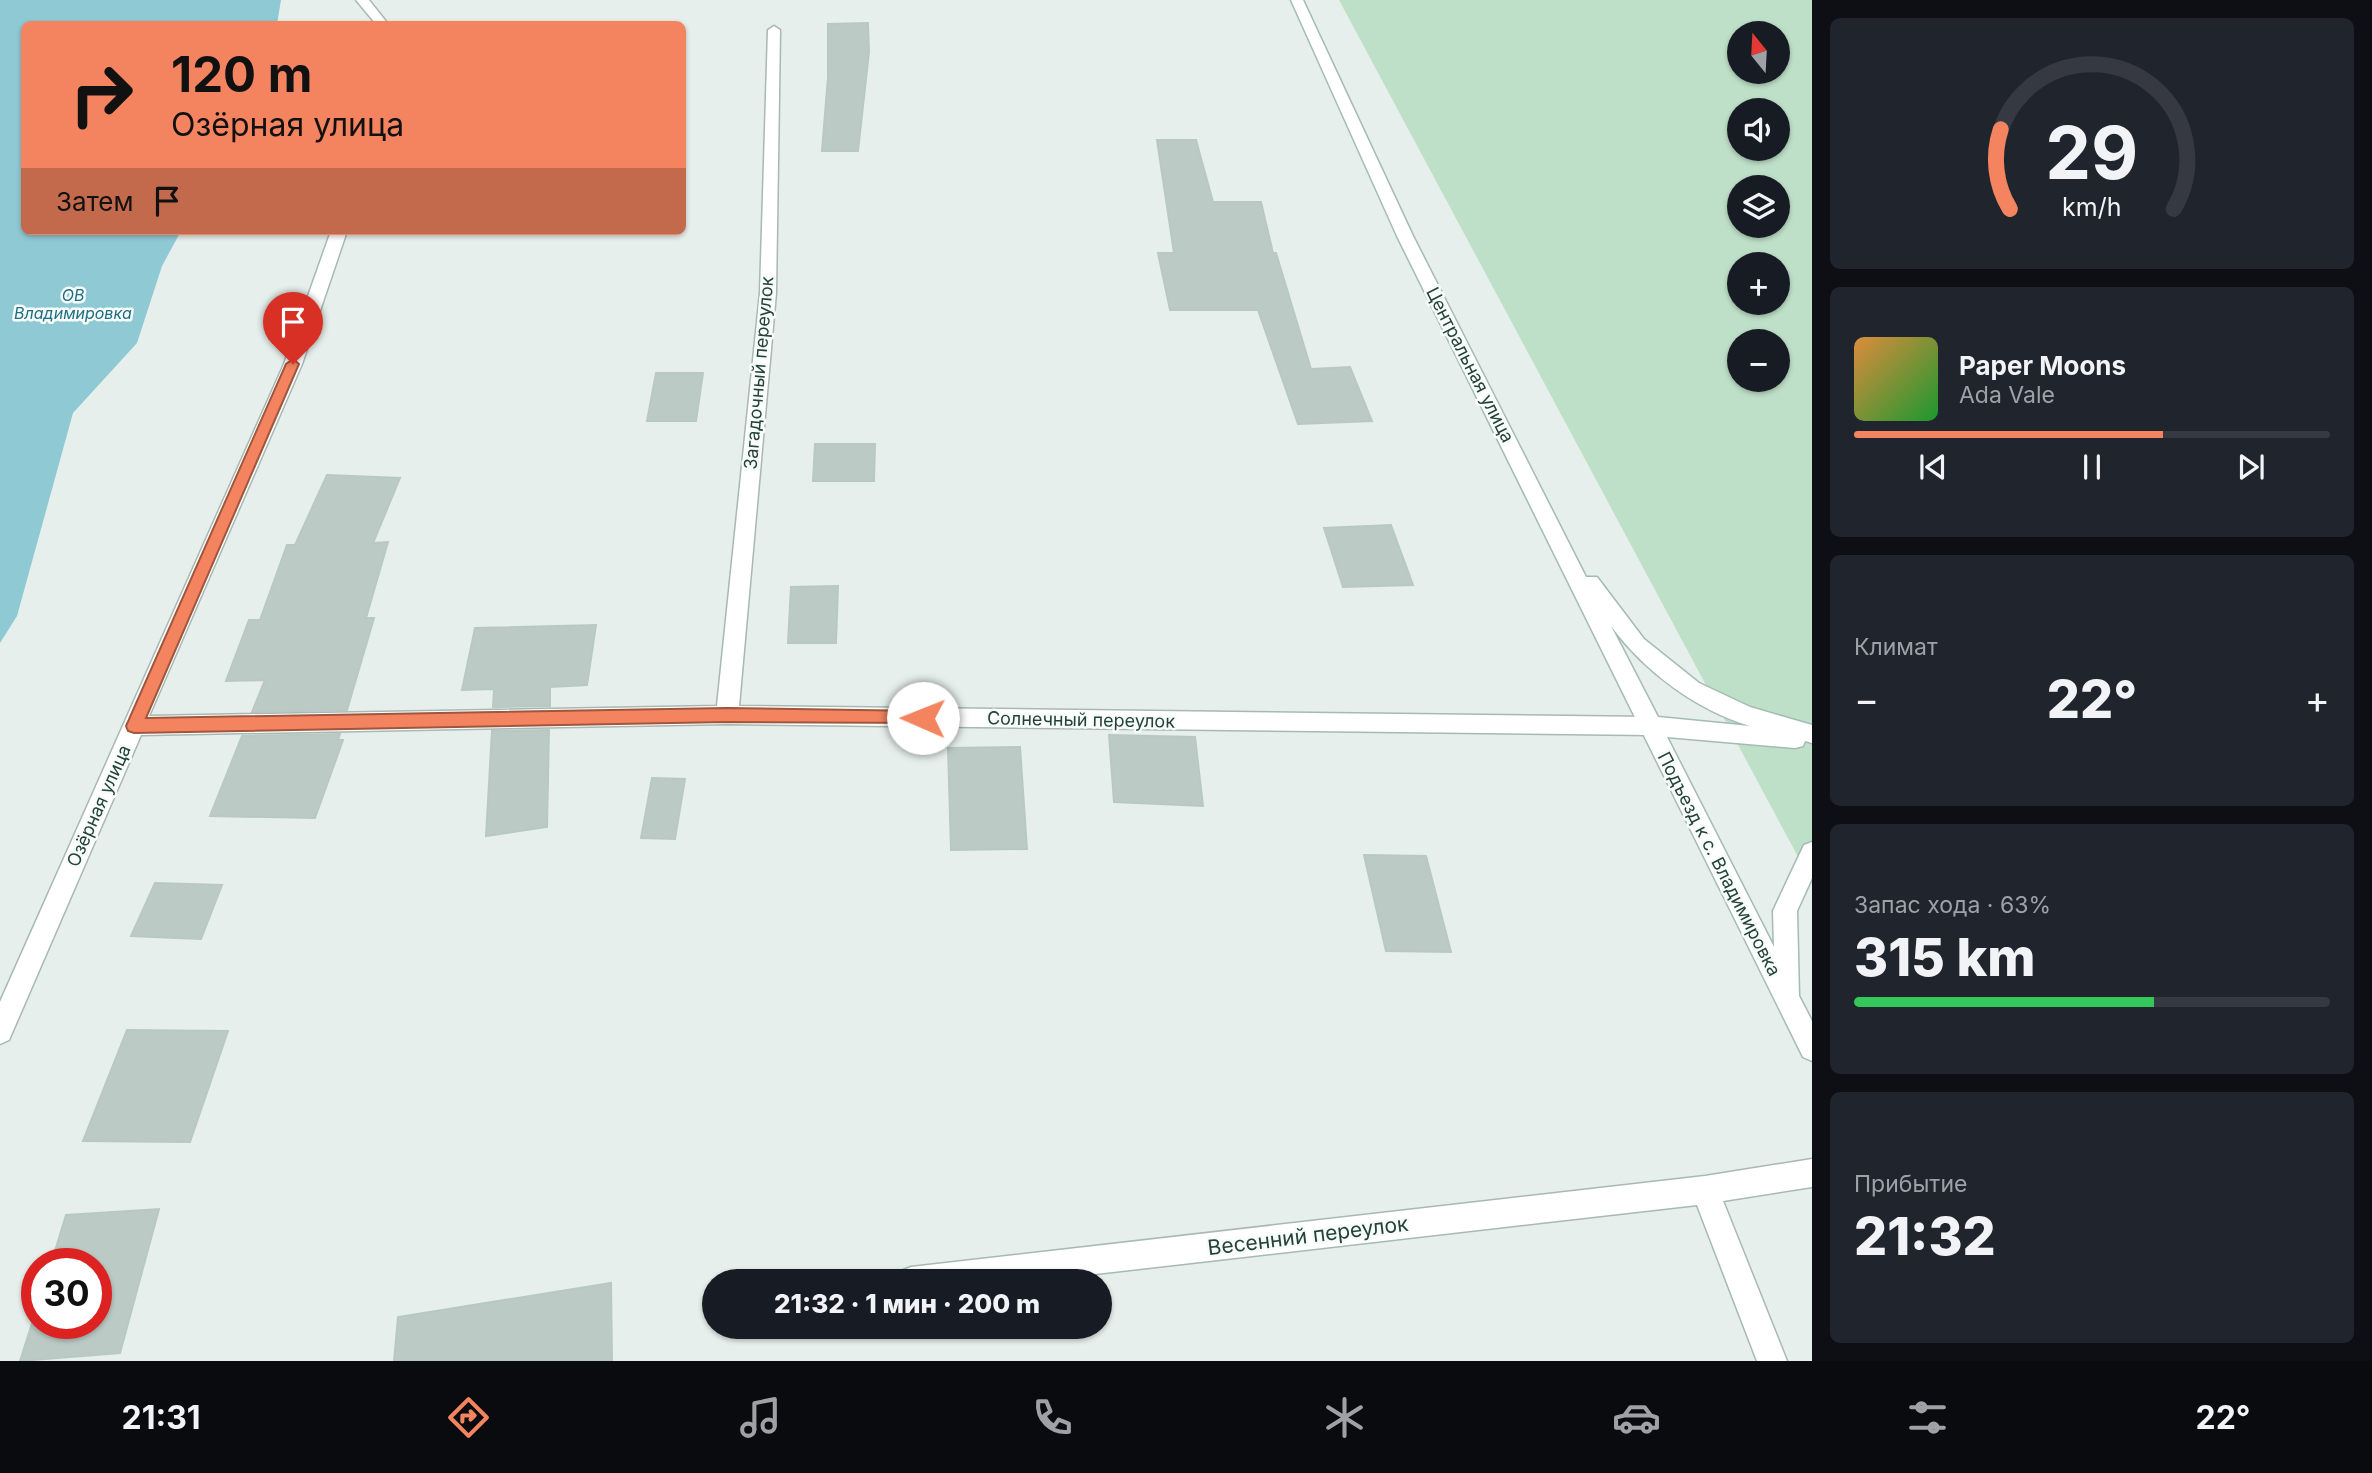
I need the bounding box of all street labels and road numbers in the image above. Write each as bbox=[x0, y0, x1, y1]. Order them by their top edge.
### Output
street label: Загадочный переулок bbox=[740, 275, 777, 470]
street label: Центральная улица bbox=[1422, 284, 1519, 446]
street label: Солнечный переулок bbox=[987, 707, 1175, 732]
street label: Озёрная улица bbox=[62, 742, 135, 870]
street label: Подъезд к с. Владимировка bbox=[1654, 748, 1785, 979]
street label: Весенний переулок bbox=[1206, 1211, 1410, 1260]

